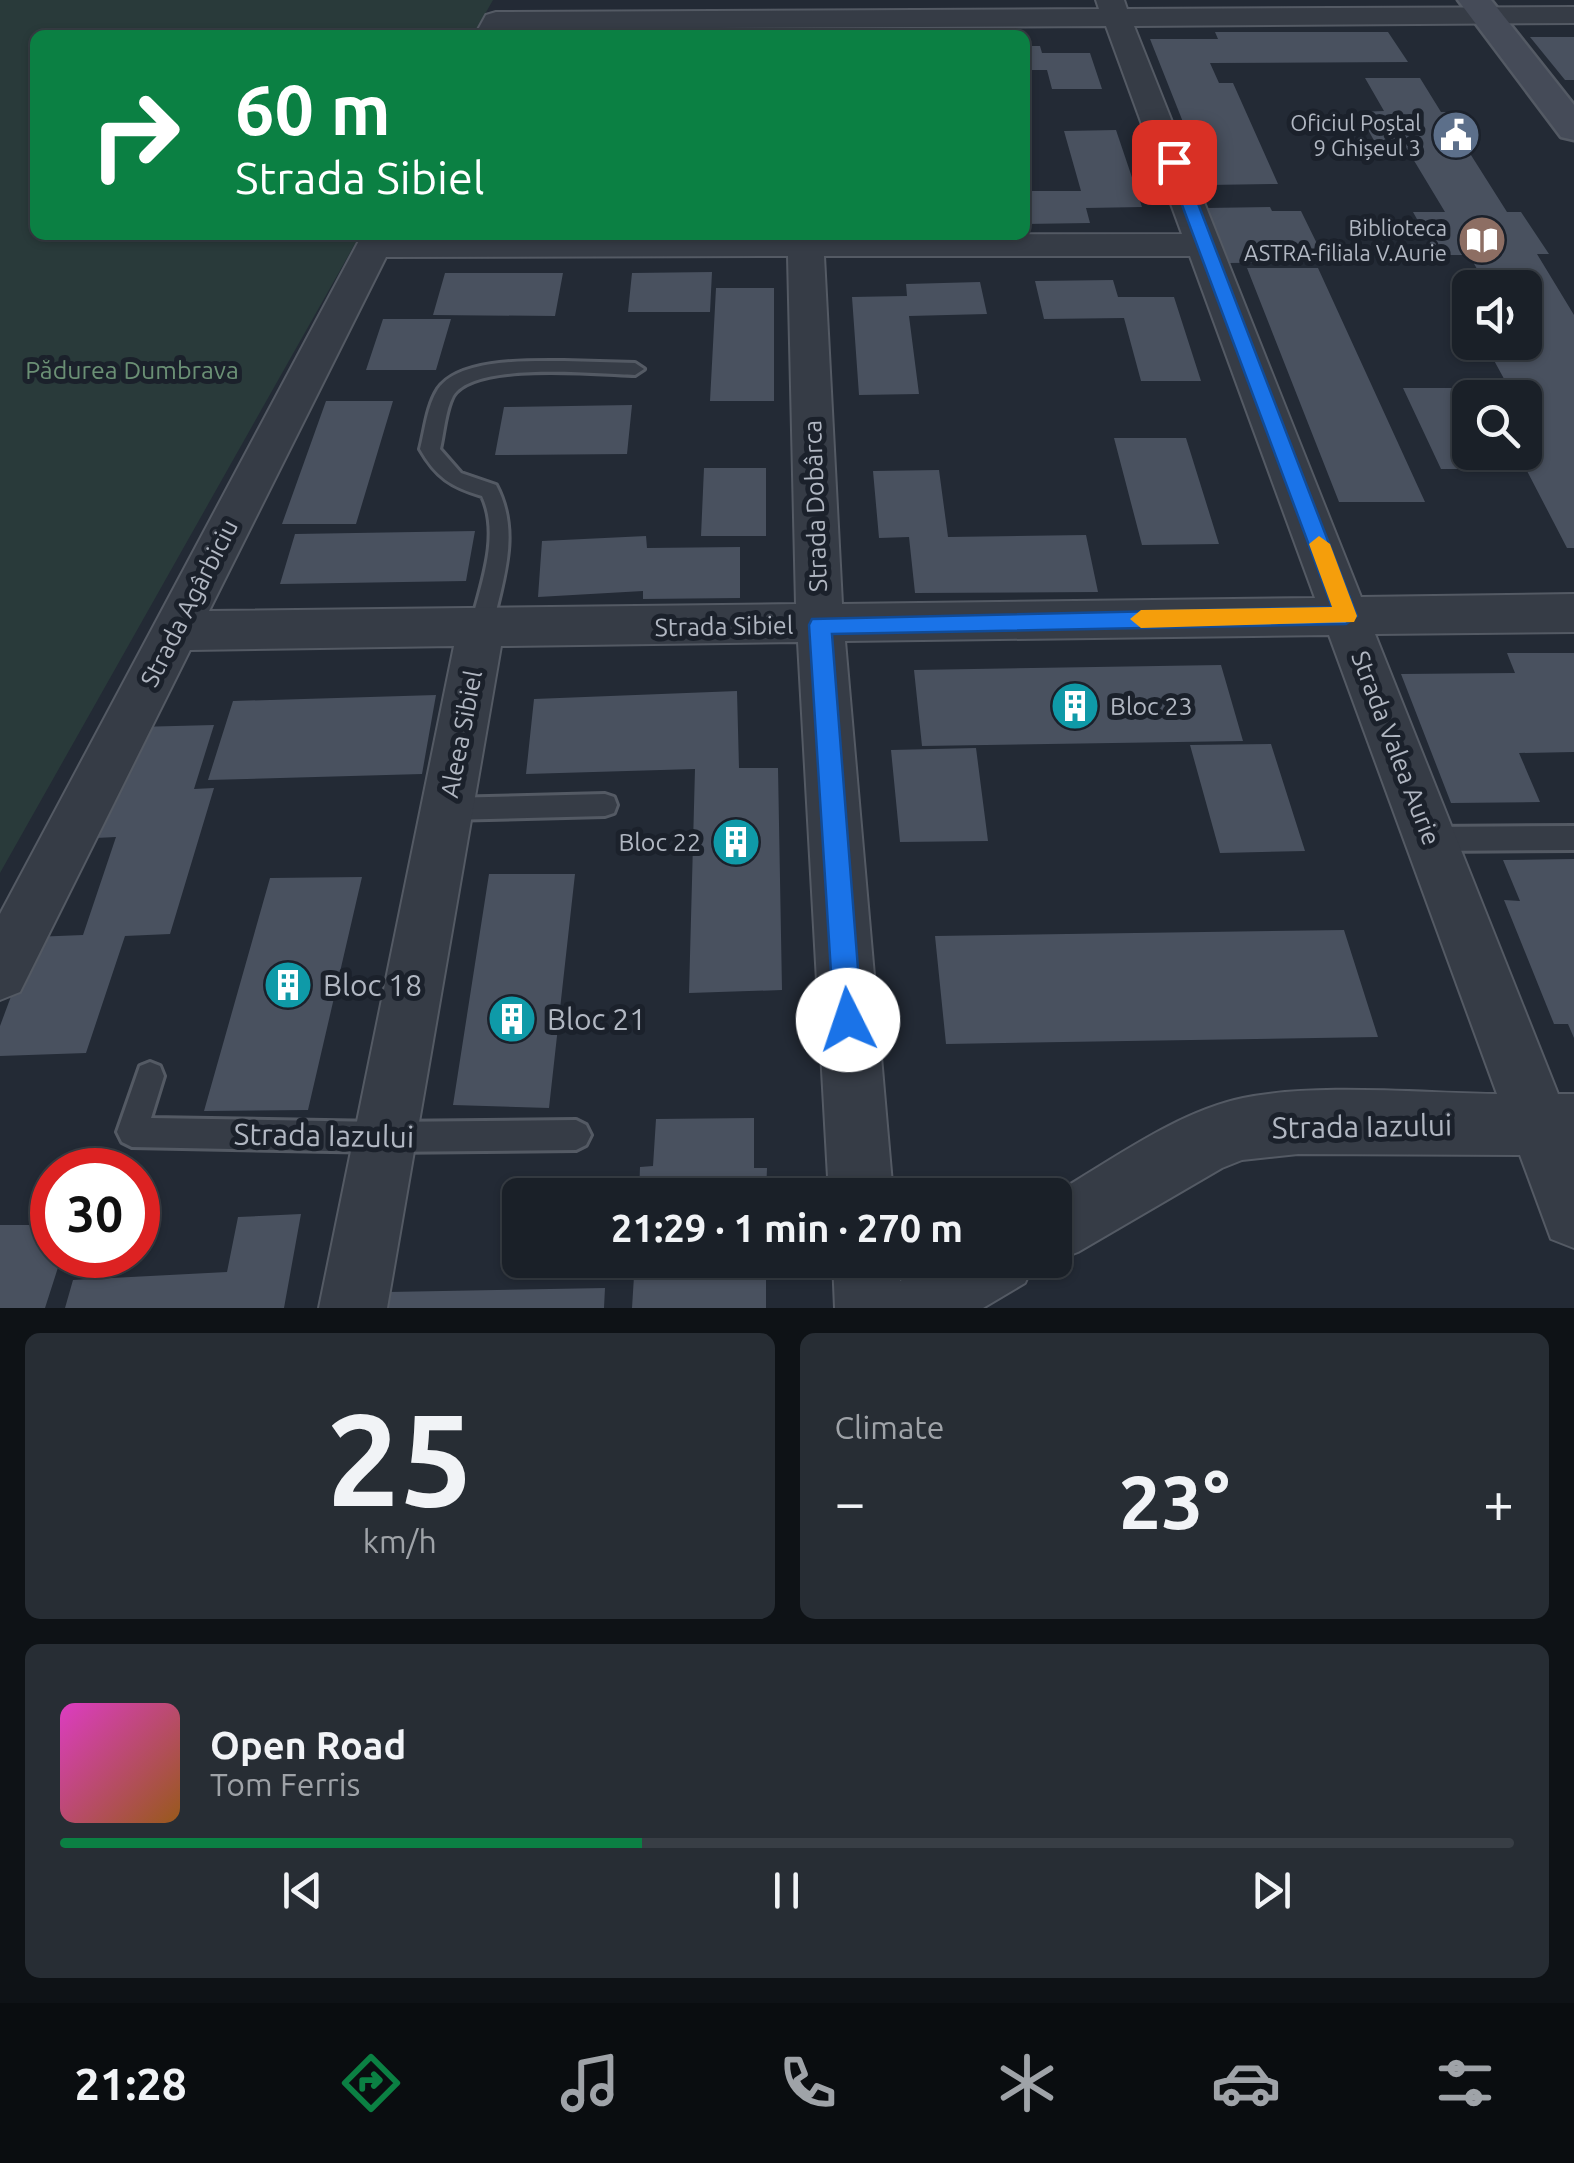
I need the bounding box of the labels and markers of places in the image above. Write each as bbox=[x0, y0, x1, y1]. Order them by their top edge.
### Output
public building icon: Oficiul Poștal 9 Ghișeul 3 bbox=[1430, 109, 1482, 161]
place label: Oficiul Poștal 9 Ghișeul 3 bbox=[1290, 110, 1421, 160]
pin bbox=[1132, 120, 1217, 205]
library icon: Biblioteca ASTRA-filiala V.Aurie bbox=[1456, 214, 1508, 266]
place label: Biblioteca ASTRA-filiala V.Aurie bbox=[1244, 215, 1447, 265]
building icon: Bloc 23 bbox=[1049, 680, 1101, 732]
place label: Bloc 23 bbox=[1110, 692, 1193, 720]
building icon: Bloc 22 bbox=[710, 816, 762, 868]
place label: Bloc 22 bbox=[618, 828, 701, 856]
building icon: Bloc 18 bbox=[262, 959, 314, 1011]
place label: Bloc 18 bbox=[323, 968, 422, 1002]
building icon: Bloc 21 bbox=[486, 993, 538, 1045]
place label: Bloc 21 bbox=[547, 1002, 646, 1036]

